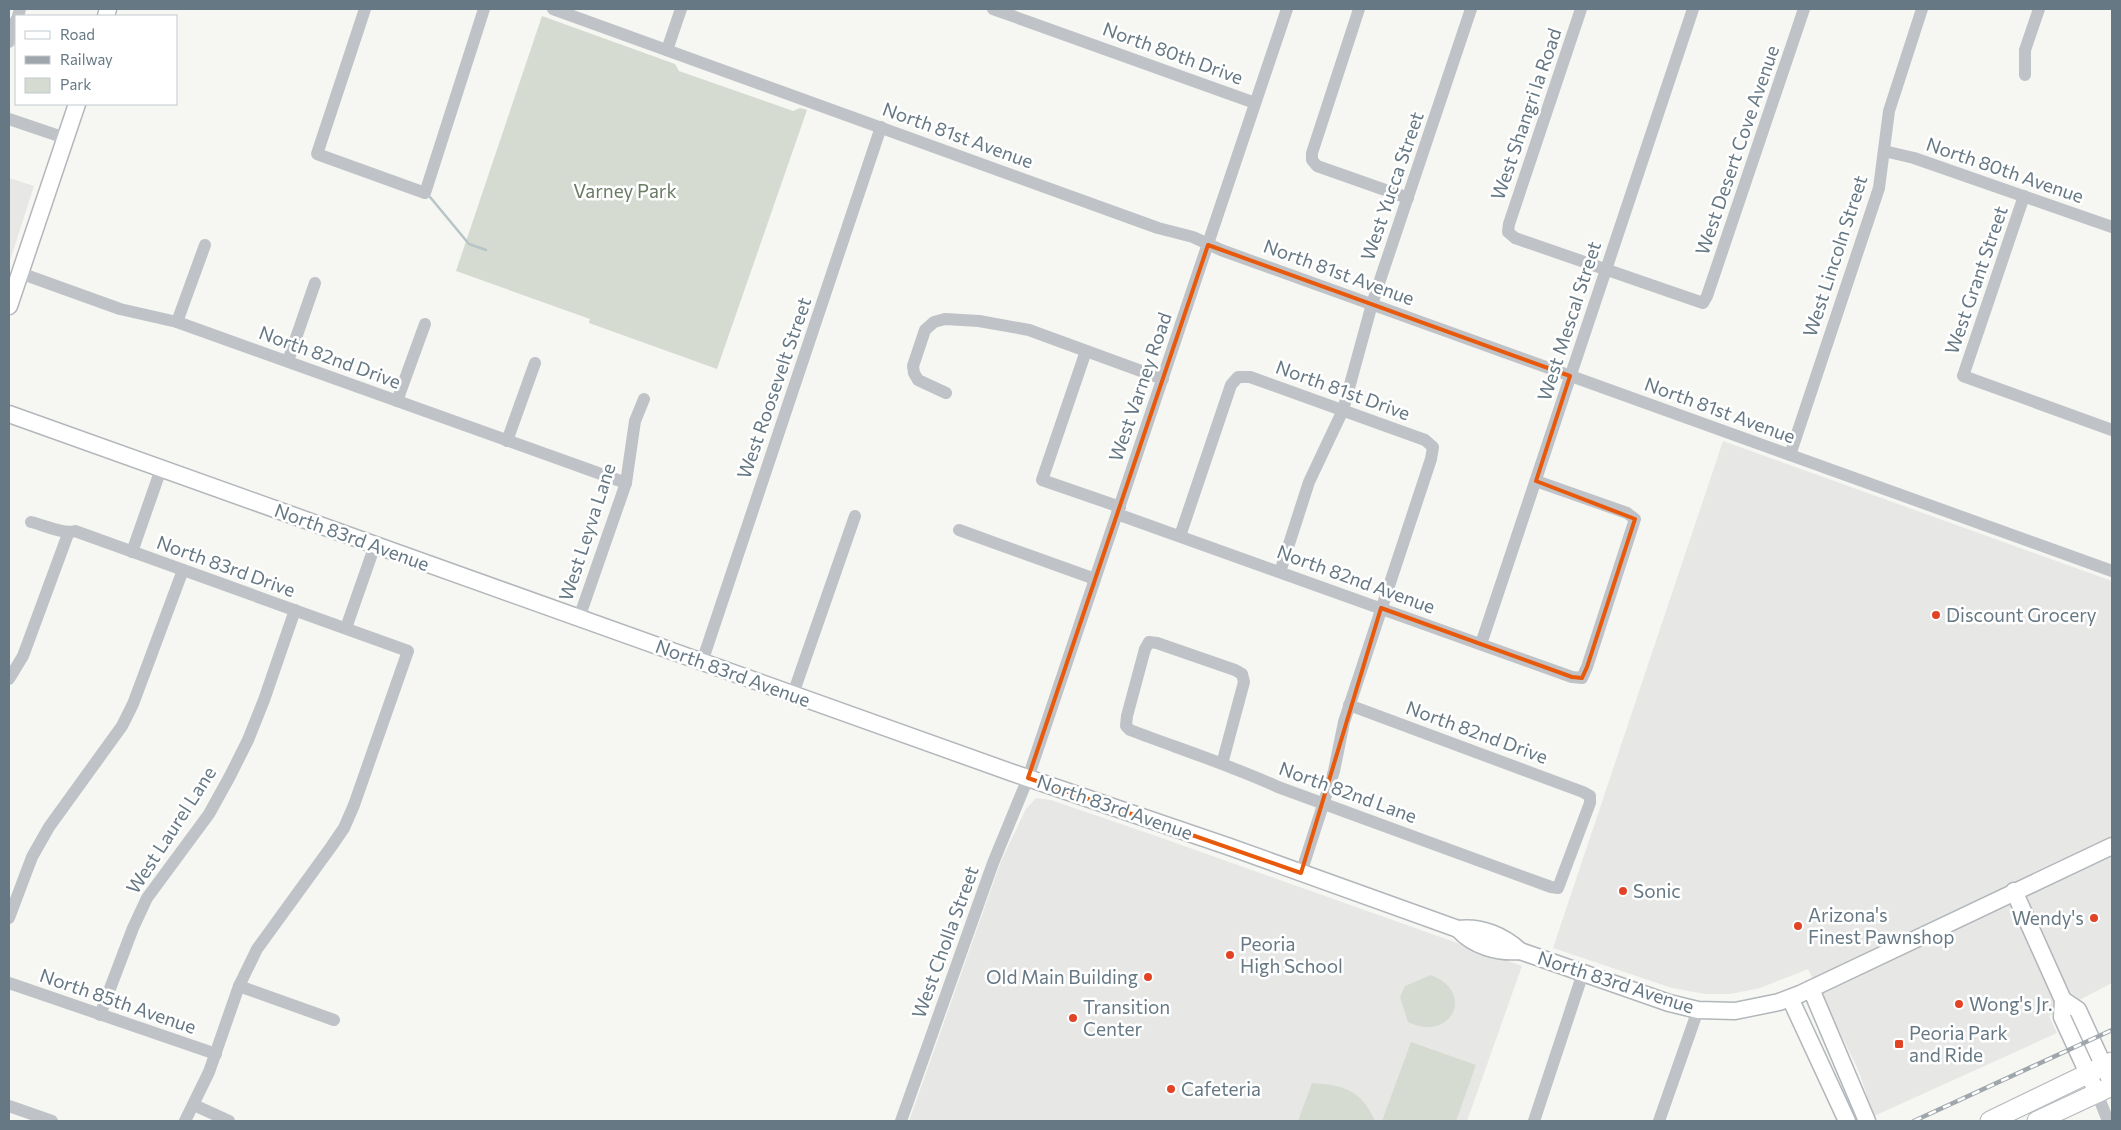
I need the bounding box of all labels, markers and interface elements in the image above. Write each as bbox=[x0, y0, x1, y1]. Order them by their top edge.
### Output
legend bbox=[15, 15, 178, 105]
street label: North 80th Drive bbox=[1100, 16, 1247, 89]
text: Road bbox=[60, 25, 95, 43]
street label: West Shangri la Road bbox=[1485, 25, 1566, 203]
street label: West Desert Cove Avenue bbox=[1690, 42, 1783, 258]
text: Railway bbox=[60, 50, 113, 68]
text: Park bbox=[60, 75, 91, 93]
street label: North 81st Avenue bbox=[880, 97, 1037, 172]
street label: West Yucca Street bbox=[1355, 108, 1428, 263]
street label: North 80th Avenue bbox=[1923, 132, 2087, 207]
street label: West Lincoln Street bbox=[1798, 172, 1872, 340]
park label: Varney Park bbox=[573, 179, 677, 202]
street label: West Grant Street bbox=[1939, 202, 2012, 357]
street label: North 81st Avenue bbox=[1261, 234, 1418, 309]
street label: West Mescal Street bbox=[1532, 238, 1605, 404]
street label: West Roosevelt Street bbox=[732, 294, 815, 482]
street label: West Varney Road bbox=[1103, 309, 1176, 464]
street label: North 82nd Drive bbox=[256, 320, 404, 393]
street label: North 81st Drive bbox=[1273, 355, 1413, 424]
street label: North 81st Avenue bbox=[1642, 372, 1799, 447]
street label: West Leyva Lane bbox=[553, 460, 620, 604]
street label: North 83rd Avenue bbox=[272, 498, 433, 575]
street label: North 83rd Drive bbox=[154, 530, 299, 601]
street label: North 82nd Avenue bbox=[1274, 539, 1438, 618]
place label: Discount Grocery bbox=[1946, 603, 2097, 626]
marker: Discount Grocery bbox=[1930, 609, 1942, 621]
street label: North 83rd Avenue bbox=[653, 634, 814, 711]
street label: North 82nd Drive bbox=[1403, 695, 1551, 768]
street label: North 82nd Lane bbox=[1276, 756, 1420, 827]
street label: West Laurel Lane bbox=[121, 762, 220, 898]
street label: North 83rd Avenue bbox=[1034, 769, 1196, 844]
street label: West Cholla Street bbox=[906, 862, 983, 1021]
place label: Sonic bbox=[1633, 879, 1681, 902]
marker: Sonic bbox=[1617, 885, 1629, 897]
place label: Arizona's Finest Pawnshop bbox=[1808, 903, 1955, 948]
place label: Wendy's bbox=[2012, 906, 2084, 929]
marker: Wendy's bbox=[2088, 912, 2100, 924]
marker: Arizona's Finest Pawnshop bbox=[1792, 920, 1804, 932]
place label: Peoria High School bbox=[1240, 932, 1343, 977]
street label: North 83rd Avenue bbox=[1535, 945, 1697, 1018]
marker: Peoria High School bbox=[1224, 949, 1236, 961]
street label: North 85th Avenue bbox=[37, 963, 199, 1038]
place label: Old Main Building bbox=[986, 965, 1138, 988]
marker: Old Main Building bbox=[1142, 971, 1154, 983]
place label: Wong's Jr. bbox=[1969, 992, 2052, 1015]
place label: Transition Center bbox=[1083, 995, 1170, 1040]
marker: Wong's Jr. bbox=[1953, 998, 1965, 1010]
marker: Transition Center bbox=[1067, 1012, 1079, 1024]
place label: Peoria Park and Ride bbox=[1909, 1021, 2008, 1066]
marker: Peoria Park and Ride bbox=[1893, 1038, 1905, 1050]
place label: Cafeteria bbox=[1181, 1077, 1261, 1100]
marker: Cafeteria bbox=[1165, 1083, 1177, 1095]

